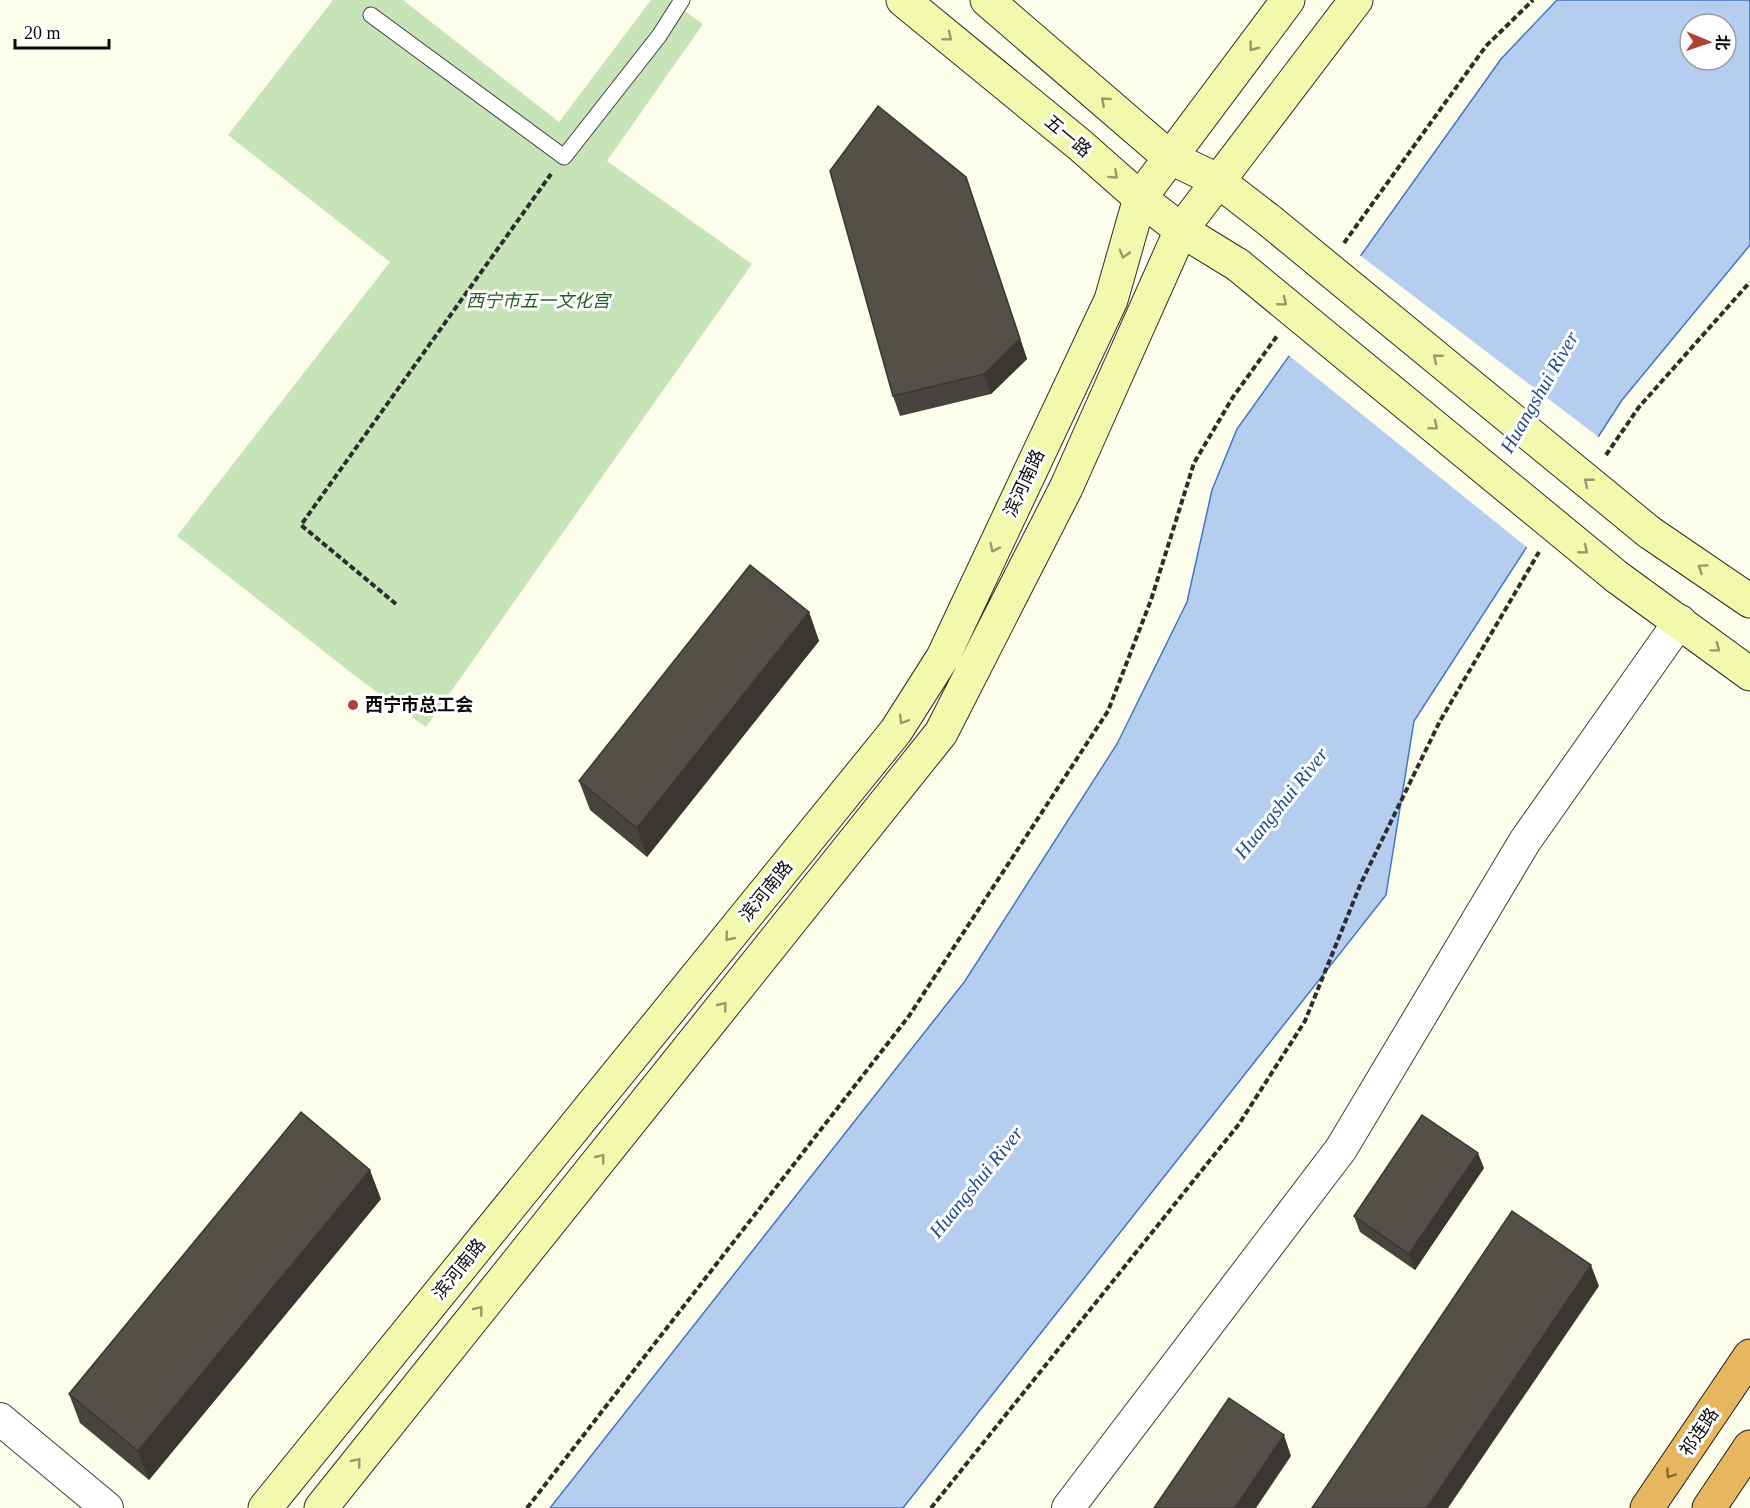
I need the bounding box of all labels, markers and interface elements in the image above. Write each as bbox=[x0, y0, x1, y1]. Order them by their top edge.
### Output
scale bar bbox=[15, 12, 110, 50]
north arrow bbox=[1678, 12, 1738, 72]
text: 20 m bbox=[24, 23, 61, 43]
one-way arrow bbox=[941, 30, 952, 41]
text: 北 bbox=[1714, 34, 1731, 51]
one-way arrow bbox=[1249, 40, 1260, 51]
one-way arrow bbox=[1101, 97, 1111, 108]
street label: 五一路 bbox=[1041, 111, 1095, 161]
one-way arrow bbox=[1107, 168, 1118, 179]
one-way arrow bbox=[1119, 248, 1131, 259]
park label: 西宁市五一文化宫 bbox=[466, 291, 612, 311]
one-way arrow bbox=[1276, 295, 1287, 306]
water label: Huangshui River bbox=[1495, 327, 1584, 458]
one-way arrow bbox=[1433, 355, 1444, 366]
one-way arrow bbox=[1427, 419, 1438, 430]
street label: 滨河南路 bbox=[1000, 446, 1048, 520]
one-way arrow bbox=[1584, 478, 1595, 489]
one-way arrow bbox=[990, 541, 1002, 552]
one-way arrow bbox=[1577, 543, 1588, 554]
one-way arrow bbox=[1698, 564, 1709, 575]
one-way arrow bbox=[1709, 641, 1720, 652]
place label: 西宁市总工会 bbox=[365, 695, 473, 715]
marker: 西宁市总工会 bbox=[346, 698, 360, 712]
one-way arrow bbox=[899, 714, 911, 724]
water label: Huangshui River bbox=[1229, 743, 1333, 864]
street label: 滨河南路 bbox=[736, 857, 796, 925]
one-way arrow bbox=[725, 930, 736, 941]
one-way arrow bbox=[715, 1002, 726, 1013]
water label: Huangshui River bbox=[924, 1122, 1028, 1243]
one-way arrow bbox=[594, 1154, 605, 1165]
street label: 滨河南路 bbox=[429, 1235, 489, 1303]
one-way arrow bbox=[472, 1306, 483, 1317]
street label: 祁连路 bbox=[1676, 1404, 1722, 1460]
one-way arrow bbox=[350, 1458, 361, 1469]
one-way arrow bbox=[1666, 1468, 1677, 1479]

